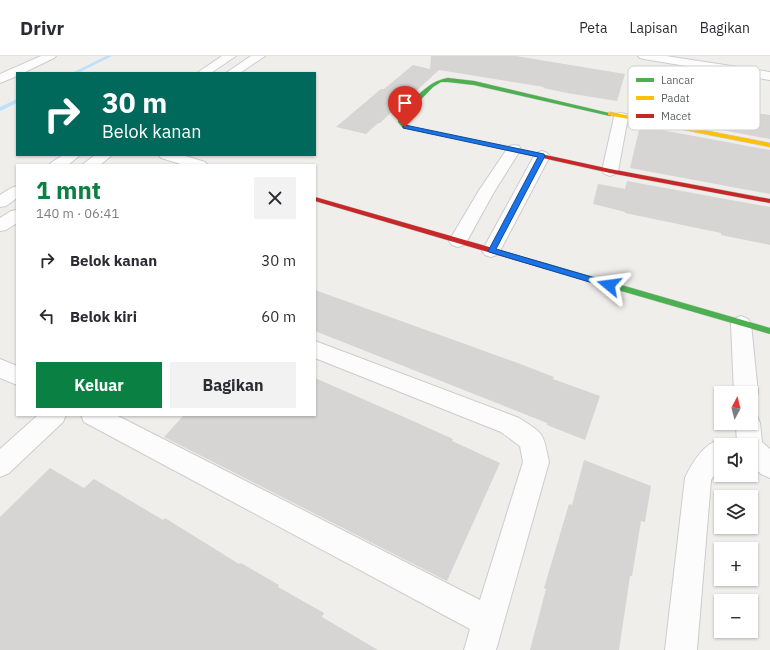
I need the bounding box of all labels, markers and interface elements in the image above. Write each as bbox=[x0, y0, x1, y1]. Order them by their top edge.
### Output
text: Drivr bbox=[20, 16, 64, 40]
text: Peta bbox=[579, 19, 607, 37]
text: Lapisan bbox=[629, 19, 678, 37]
text: Bagikan bbox=[700, 19, 750, 37]
legend bbox=[628, 66, 760, 130]
text: Lancar bbox=[661, 73, 694, 87]
text: 30 m bbox=[102, 84, 167, 121]
pin bbox=[388, 86, 422, 127]
icon: right bbox=[36, 88, 88, 140]
text: Padat bbox=[661, 91, 690, 105]
icon: arrive bbox=[394, 92, 416, 114]
text: Macet bbox=[661, 109, 691, 123]
text: Belok kanan bbox=[102, 120, 201, 143]
text: 1 mnt bbox=[36, 174, 101, 206]
button: close bbox=[254, 177, 296, 219]
text: 140 m · 06:41 bbox=[36, 205, 119, 222]
icon: right bbox=[36, 249, 58, 271]
text: Belok kanan bbox=[70, 251, 157, 270]
text: 30 m bbox=[261, 251, 296, 270]
position arrow bbox=[588, 264, 630, 306]
icon: left bbox=[36, 305, 58, 327]
text: Belok kiri bbox=[70, 307, 137, 326]
text: 60 m bbox=[261, 307, 296, 326]
button: Keluar bbox=[36, 362, 162, 408]
button: Bagikan bbox=[170, 362, 296, 408]
north arrow bbox=[714, 386, 758, 430]
map controls bbox=[714, 386, 758, 638]
button: sound bbox=[714, 438, 758, 482]
button: layers bbox=[714, 490, 758, 534]
button: + bbox=[714, 542, 758, 586]
button: − bbox=[714, 594, 758, 638]

